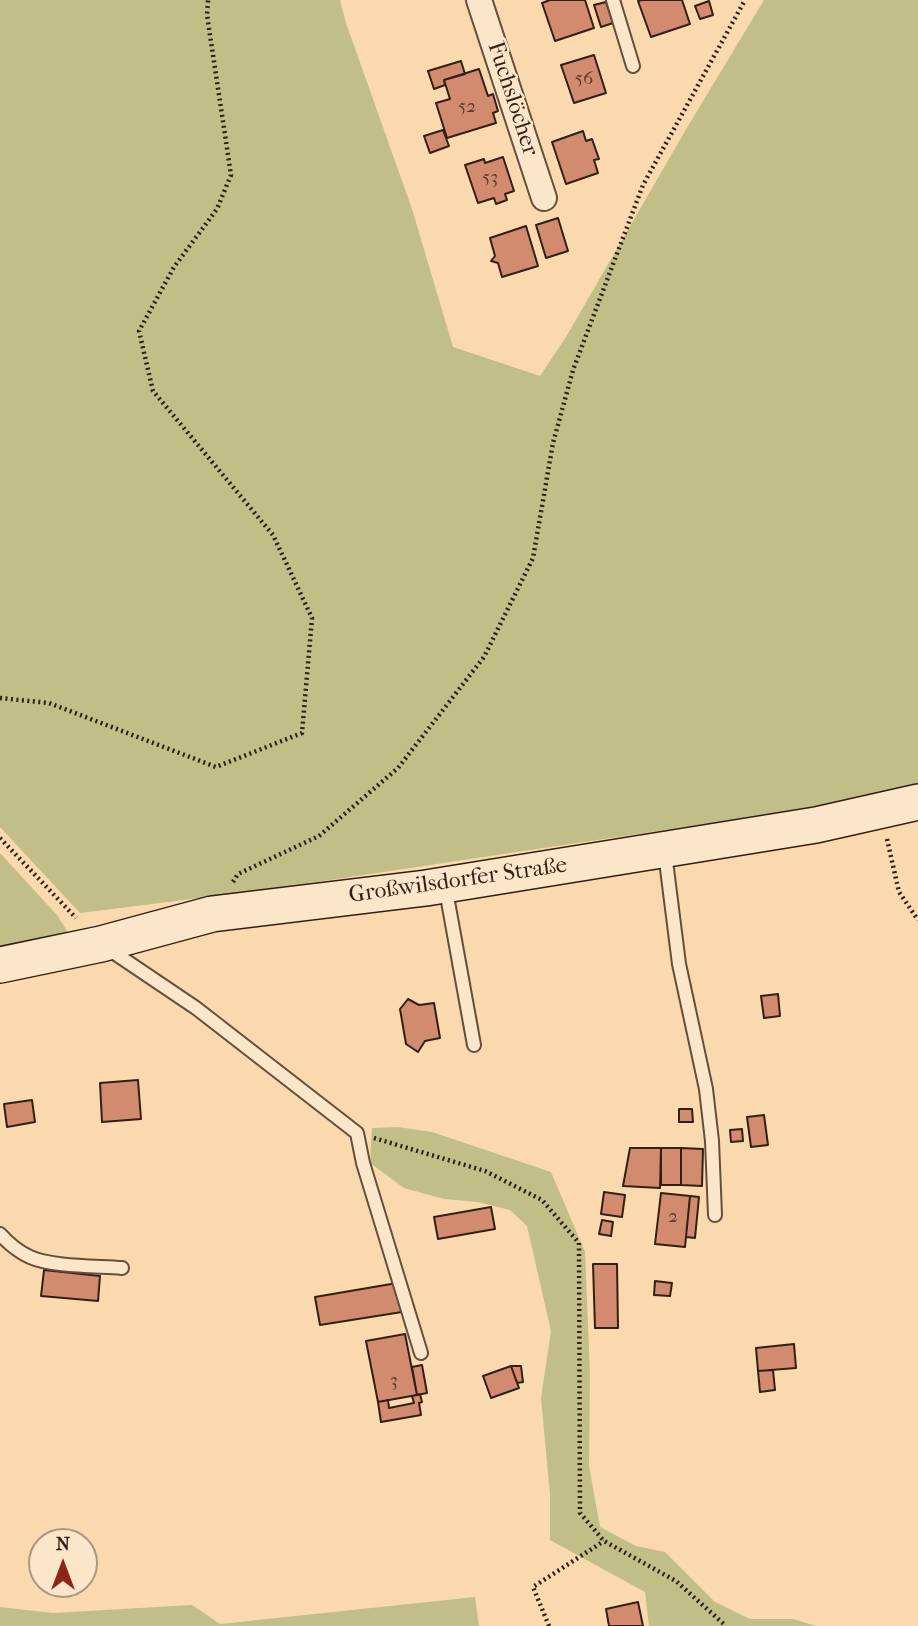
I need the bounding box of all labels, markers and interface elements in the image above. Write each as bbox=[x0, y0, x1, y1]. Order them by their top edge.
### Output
street label: Fuchslöcher bbox=[481, 38, 543, 160]
house number: 56 bbox=[575, 68, 593, 90]
house number: 52 bbox=[458, 96, 476, 118]
house number: 53 bbox=[482, 167, 498, 189]
street label: Großwilsdorfer Straße bbox=[347, 852, 569, 910]
house number: 2 bbox=[668, 1206, 678, 1228]
house number: 3 bbox=[390, 1370, 398, 1392]
north arrow bbox=[28, 1528, 98, 1598]
text: N bbox=[56, 1533, 70, 1555]

